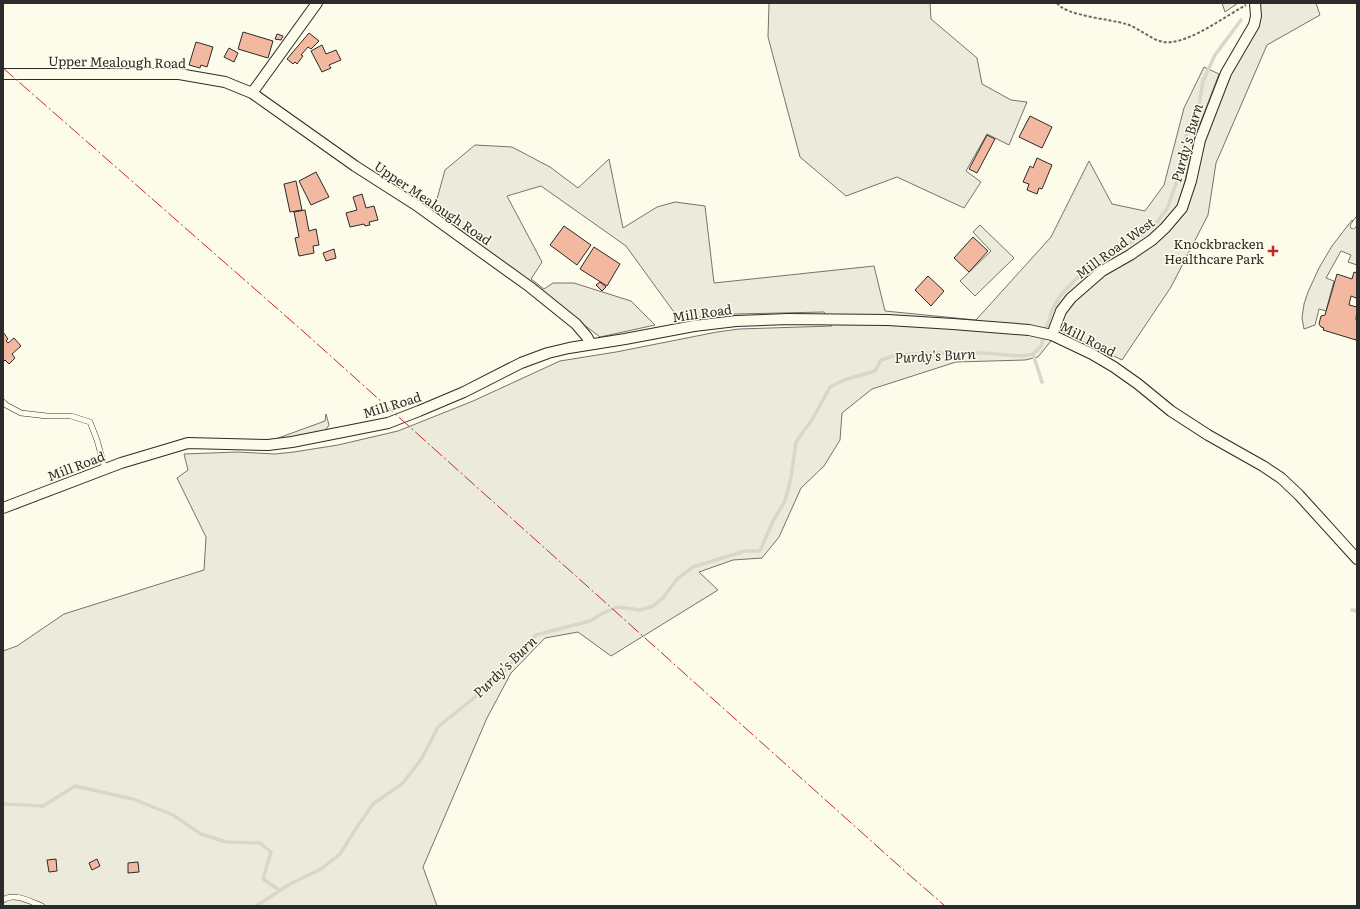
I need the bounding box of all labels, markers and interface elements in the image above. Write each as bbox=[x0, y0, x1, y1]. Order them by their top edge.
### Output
street label: Upper Mealough Road bbox=[48, 51, 186, 72]
water label: Purdy's Burn bbox=[1165, 100, 1207, 184]
street label: Upper Mealough Road bbox=[371, 156, 496, 249]
street label: Mill Road West bbox=[1071, 212, 1159, 283]
place label: Knockbracken Healthcare Park bbox=[1164, 234, 1265, 268]
marker: Knockbracken Healthcare Park bbox=[1267, 245, 1279, 257]
street label: Mill Road bbox=[671, 299, 733, 326]
street label: Mill Road bbox=[1057, 316, 1119, 361]
water label: Purdy's Burn bbox=[894, 343, 977, 367]
street label: Mill Road bbox=[360, 387, 423, 422]
street label: Mill Road bbox=[44, 446, 107, 485]
water label: Purdy's Burn bbox=[468, 630, 541, 702]

